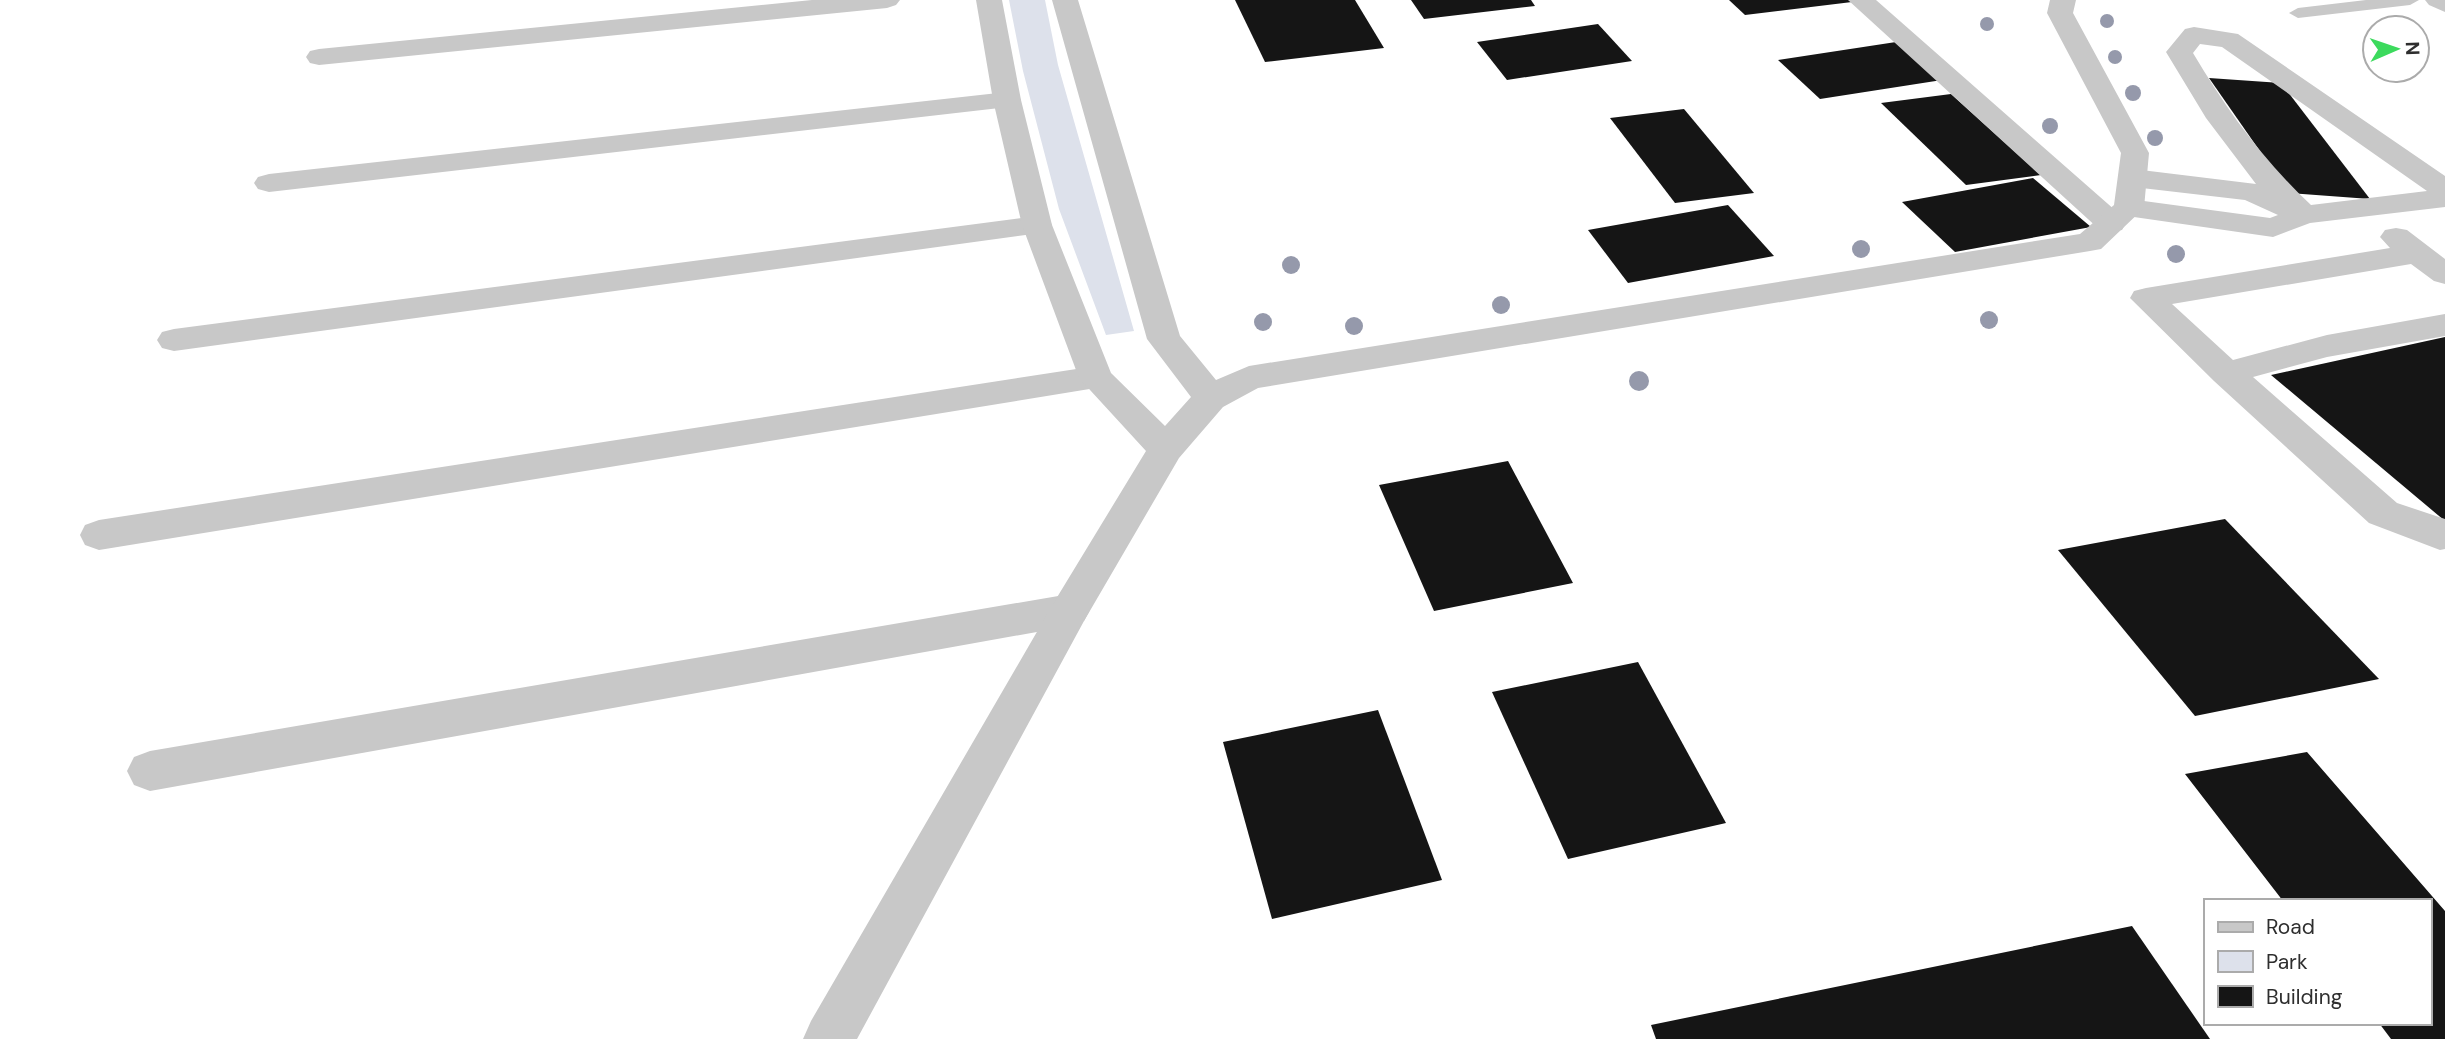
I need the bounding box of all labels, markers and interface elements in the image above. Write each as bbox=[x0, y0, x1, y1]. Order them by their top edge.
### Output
north arrow bbox=[2361, 14, 2431, 84]
text: N bbox=[2400, 41, 2425, 56]
legend bbox=[2204, 899, 2431, 1025]
text: Road bbox=[2266, 913, 2315, 941]
text: Park bbox=[2266, 948, 2308, 976]
text: Building bbox=[2266, 983, 2343, 1011]

